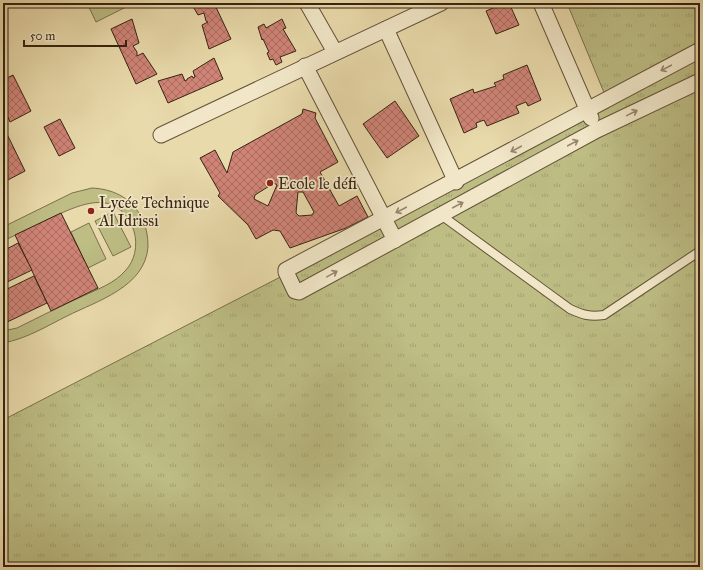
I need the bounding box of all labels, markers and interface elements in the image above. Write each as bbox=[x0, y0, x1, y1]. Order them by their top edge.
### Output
scale bar bbox=[24, 22, 126, 48]
text: 50 m bbox=[30, 29, 55, 43]
one-way arrow bbox=[660, 65, 672, 73]
one-way arrow bbox=[626, 109, 638, 116]
one-way arrow bbox=[566, 139, 578, 147]
one-way arrow bbox=[510, 146, 522, 153]
place label: Ecole le défi bbox=[278, 174, 358, 193]
marker: Ecole le défi bbox=[265, 178, 275, 188]
place label: Lycée Technique Al Idrissi bbox=[98, 193, 210, 230]
one-way arrow bbox=[452, 201, 464, 209]
marker: Lycée Technique Al Idrissi bbox=[86, 206, 96, 216]
one-way arrow bbox=[395, 207, 407, 214]
one-way arrow bbox=[326, 270, 338, 277]

